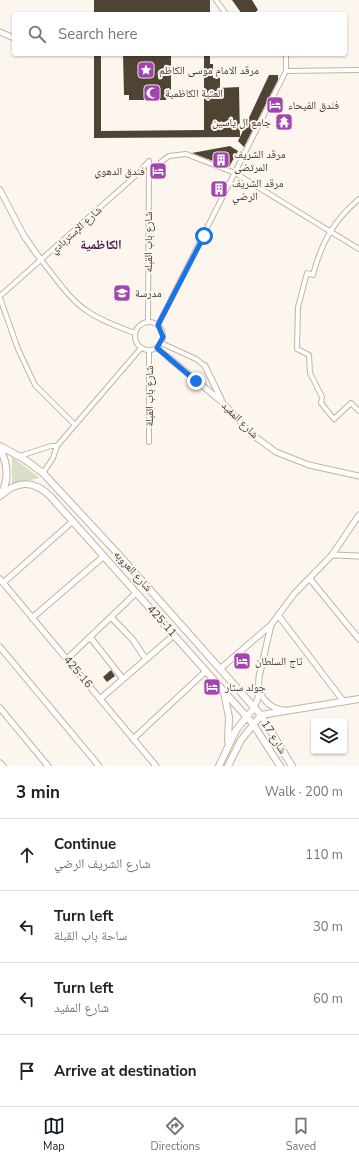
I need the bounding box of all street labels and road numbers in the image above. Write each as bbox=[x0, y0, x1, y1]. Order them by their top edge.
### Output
street label: شارع الإستربادي bbox=[47, 203, 106, 258]
street label: شارع باب القبله bbox=[141, 212, 156, 272]
street label: شارع باب القبلة bbox=[142, 366, 157, 426]
street label: شارع المفيد bbox=[218, 398, 262, 442]
street label: شارع العروبه bbox=[110, 547, 156, 595]
street label: 425-11 bbox=[144, 602, 180, 640]
street label: 425-16 bbox=[60, 653, 96, 692]
street label: شارع 17 bbox=[258, 717, 290, 757]

